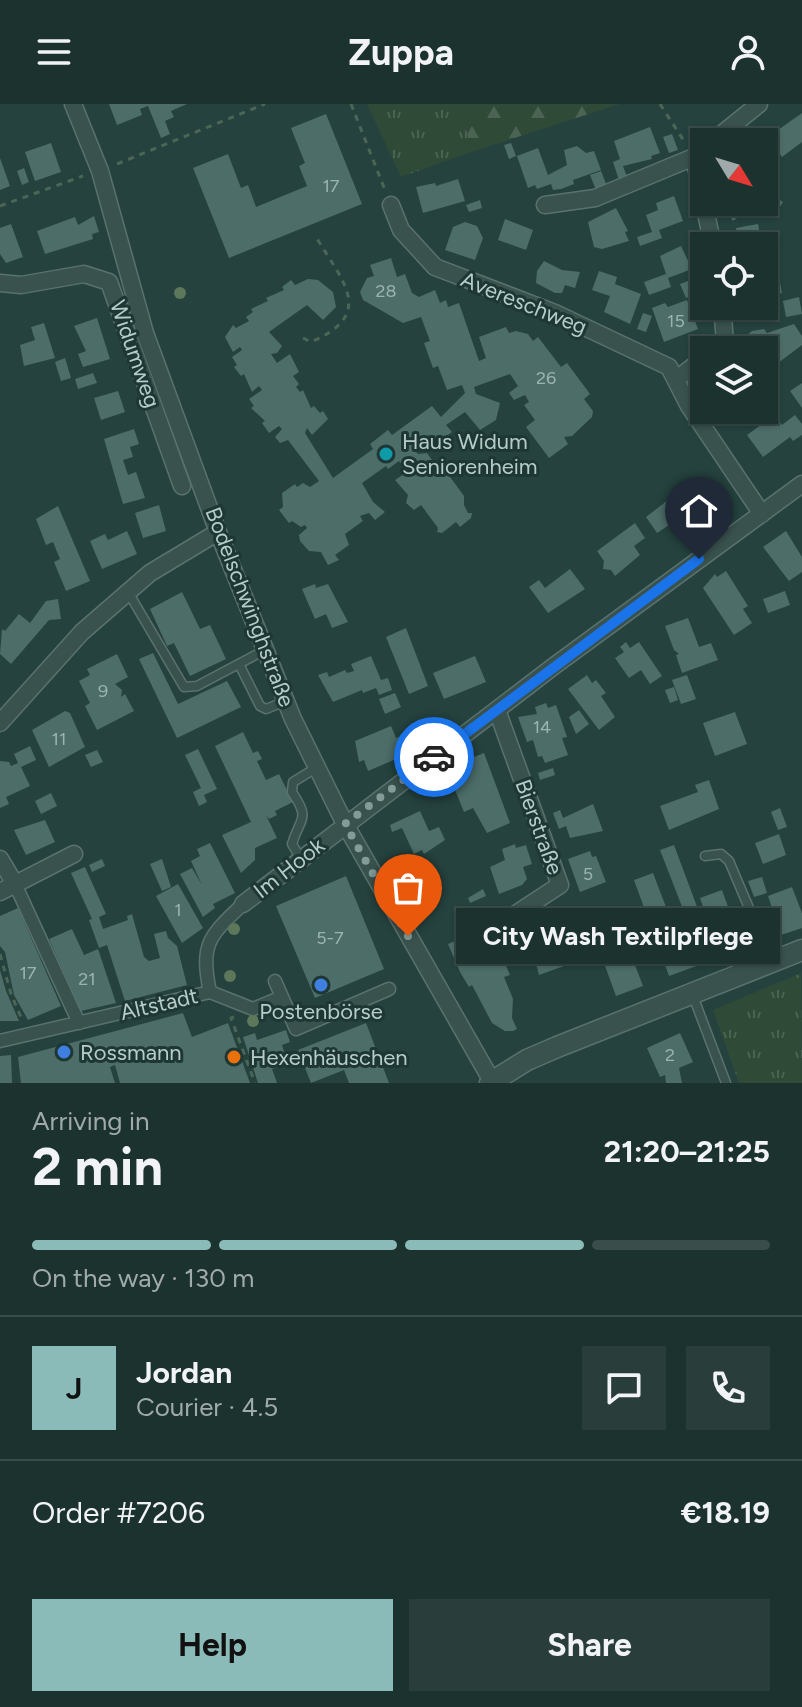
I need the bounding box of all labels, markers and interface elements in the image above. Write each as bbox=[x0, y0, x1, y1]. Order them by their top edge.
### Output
icon: menu bbox=[32, 30, 76, 74]
icon: person bbox=[726, 30, 770, 74]
text: Zuppa bbox=[348, 31, 454, 74]
north arrow bbox=[690, 128, 778, 216]
map controls bbox=[690, 128, 778, 424]
house number: 17 bbox=[322, 175, 340, 197]
button: locate bbox=[690, 232, 778, 320]
street label: Avereschweg bbox=[457, 265, 591, 341]
house number: 28 bbox=[375, 280, 397, 302]
street label: Widumweg bbox=[104, 297, 166, 411]
house number: 15 bbox=[667, 310, 685, 332]
button: layers bbox=[690, 336, 778, 424]
house number: 26 bbox=[536, 367, 556, 389]
place label: Haus Widum Seniorenheim bbox=[402, 428, 538, 480]
marker: Haus Widum Seniorenheim bbox=[377, 445, 395, 463]
pin bbox=[665, 477, 733, 559]
icon: home bbox=[677, 489, 721, 533]
street label: Bodelschwinghstraße bbox=[199, 503, 301, 711]
house number: 9 bbox=[98, 680, 108, 702]
house number: 14 bbox=[533, 716, 551, 738]
courier bbox=[394, 717, 474, 797]
house number: 11 bbox=[52, 728, 66, 750]
icon: car bbox=[412, 735, 456, 779]
street label: Bierstraße bbox=[509, 776, 569, 878]
street label: Im Hook bbox=[248, 832, 330, 904]
pin bbox=[374, 854, 442, 936]
house number: 5 bbox=[583, 863, 593, 885]
icon: bag bbox=[386, 866, 430, 910]
house number: 1 bbox=[174, 899, 182, 921]
callout: City Wash Textilpflege bbox=[456, 908, 780, 964]
text: City Wash Textilpflege bbox=[483, 920, 753, 952]
house number: 5-7 bbox=[316, 927, 344, 949]
house number: 17 bbox=[19, 962, 37, 984]
house number: 21 bbox=[78, 968, 96, 990]
marker: Postenbörse bbox=[312, 976, 330, 994]
street label: Altstadt bbox=[117, 982, 201, 1026]
place label: Postenbörse bbox=[259, 998, 383, 1025]
place label: Rossmann bbox=[80, 1039, 182, 1066]
marker: Rossmann bbox=[55, 1043, 73, 1061]
place label: Hexenhäuschen bbox=[250, 1044, 408, 1071]
house number: 2 bbox=[665, 1044, 675, 1066]
marker: Hexenhäuschen bbox=[225, 1048, 243, 1066]
text: Arriving in bbox=[32, 1105, 150, 1137]
text: 21:20–21:25 bbox=[604, 1133, 770, 1170]
text: 2 min bbox=[32, 1136, 163, 1198]
text: On the way · 130 m bbox=[32, 1262, 254, 1294]
button: chat bbox=[582, 1346, 666, 1430]
button: phone bbox=[686, 1346, 770, 1430]
text: Jordan bbox=[136, 1354, 232, 1391]
text: J bbox=[66, 1370, 82, 1407]
text: Courier · 4.5 bbox=[136, 1391, 278, 1423]
text: Order #7206 bbox=[32, 1494, 205, 1531]
text: €18.19 bbox=[681, 1494, 770, 1531]
button: Help bbox=[32, 1599, 393, 1691]
button: Share bbox=[409, 1599, 770, 1691]

